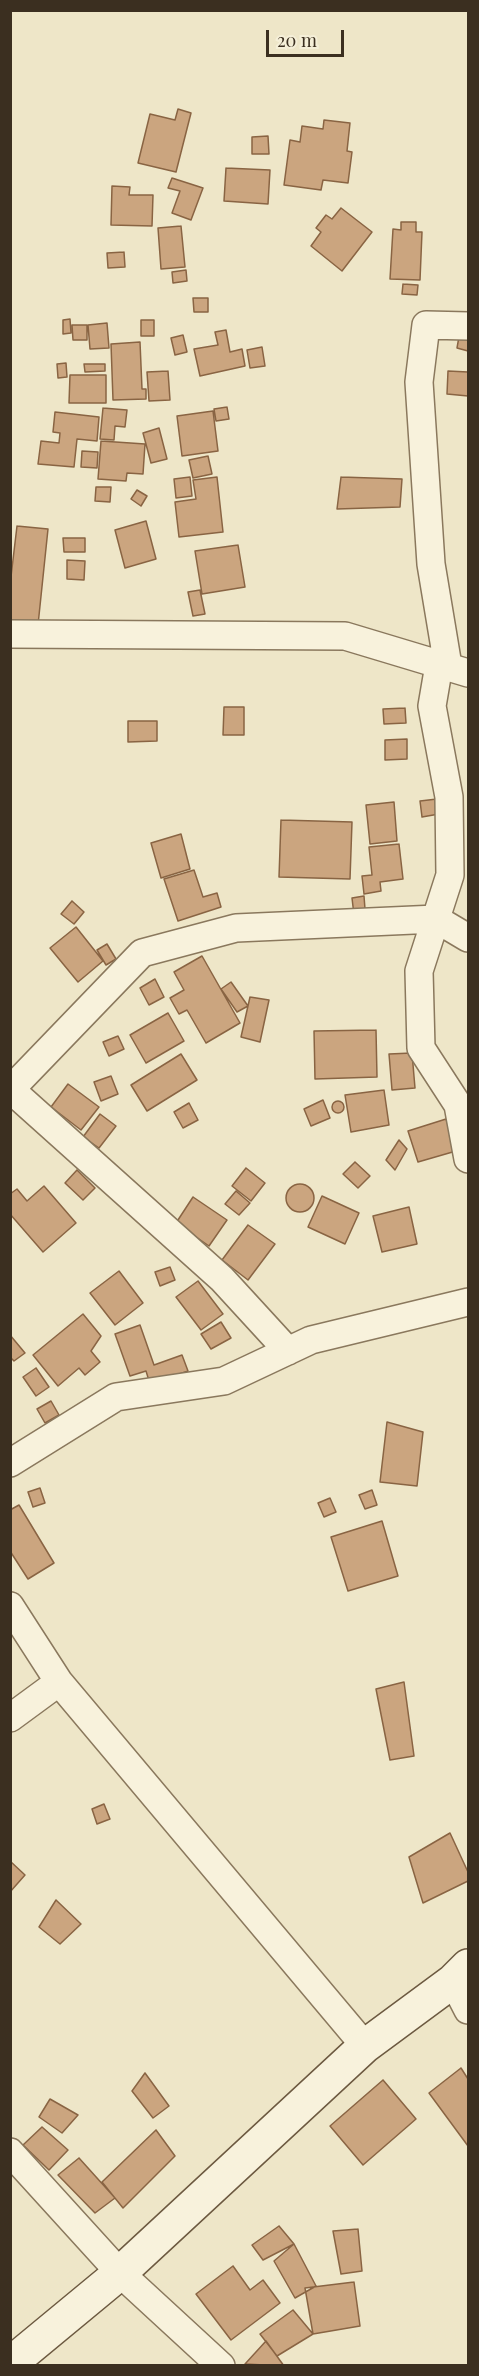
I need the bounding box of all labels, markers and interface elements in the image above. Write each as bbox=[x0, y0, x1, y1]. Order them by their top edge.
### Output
scale bar bbox=[269, 18, 347, 56]
text: 20 m bbox=[277, 28, 317, 52]

